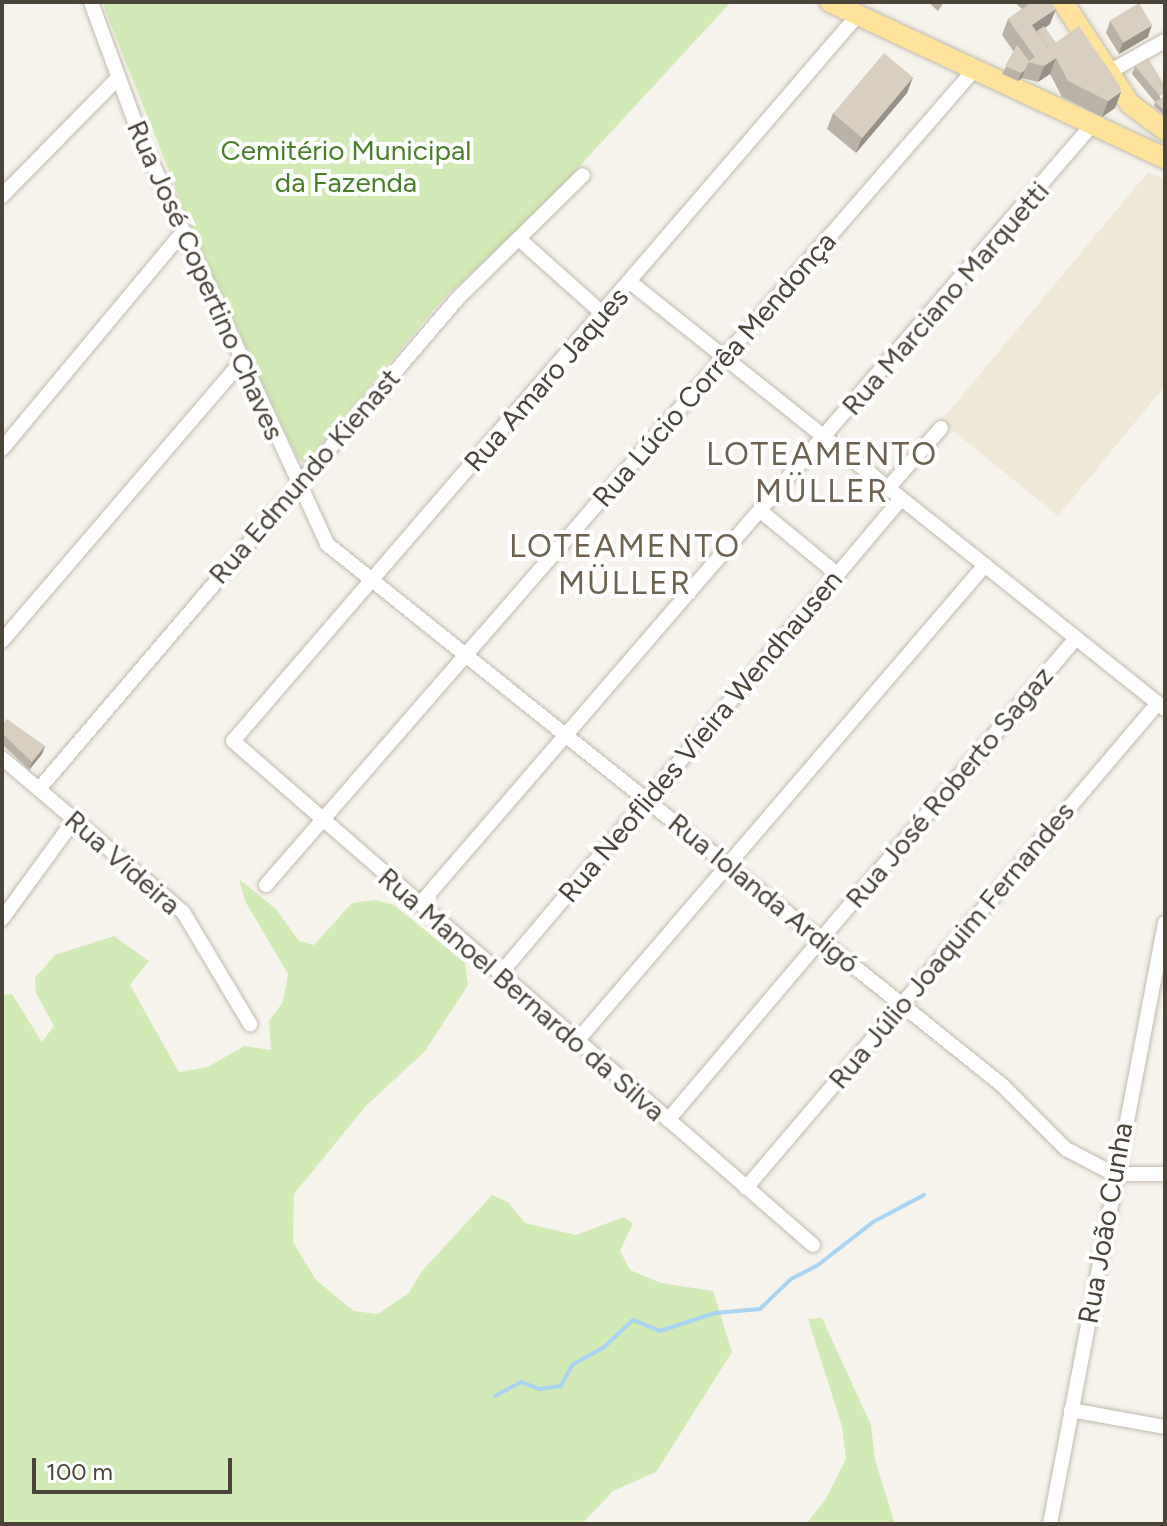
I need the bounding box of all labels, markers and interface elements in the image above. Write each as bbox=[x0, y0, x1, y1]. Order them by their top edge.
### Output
street label: Rua José Copertino Chaves bbox=[120, 115, 292, 445]
park label: Cemitério Municipal da Fazenda bbox=[221, 133, 471, 199]
street label: Rua Marciano Marquetti bbox=[834, 174, 1056, 422]
street label: Rua Lúcio Corrêa Mendonça bbox=[585, 225, 843, 513]
street label: Rua Amaro Jaques bbox=[457, 280, 635, 478]
street label: Rua Edmundo Kienast bbox=[201, 361, 407, 591]
district label: LOTEAMENTO MÜLLER bbox=[706, 436, 938, 511]
district label: LOTEAMENTO MÜLLER bbox=[509, 528, 741, 603]
street label: Rua Neoflides Vieira Wendhausen bbox=[551, 563, 849, 909]
street label: Rua José Roberto Sagaz bbox=[838, 659, 1060, 915]
street label: Rua Júlio Joaquim Fernandes bbox=[821, 795, 1081, 1095]
street label: Rua Videira bbox=[58, 803, 188, 921]
street label: Rua Iolanda Ardigó bbox=[662, 806, 866, 980]
street label: Rua Manoel Bernardo da Silva bbox=[372, 860, 672, 1128]
street label: Rua João Cunha bbox=[1071, 1120, 1139, 1326]
scale bar bbox=[36, 1442, 236, 1492]
text: 100 m bbox=[46, 1457, 113, 1486]

